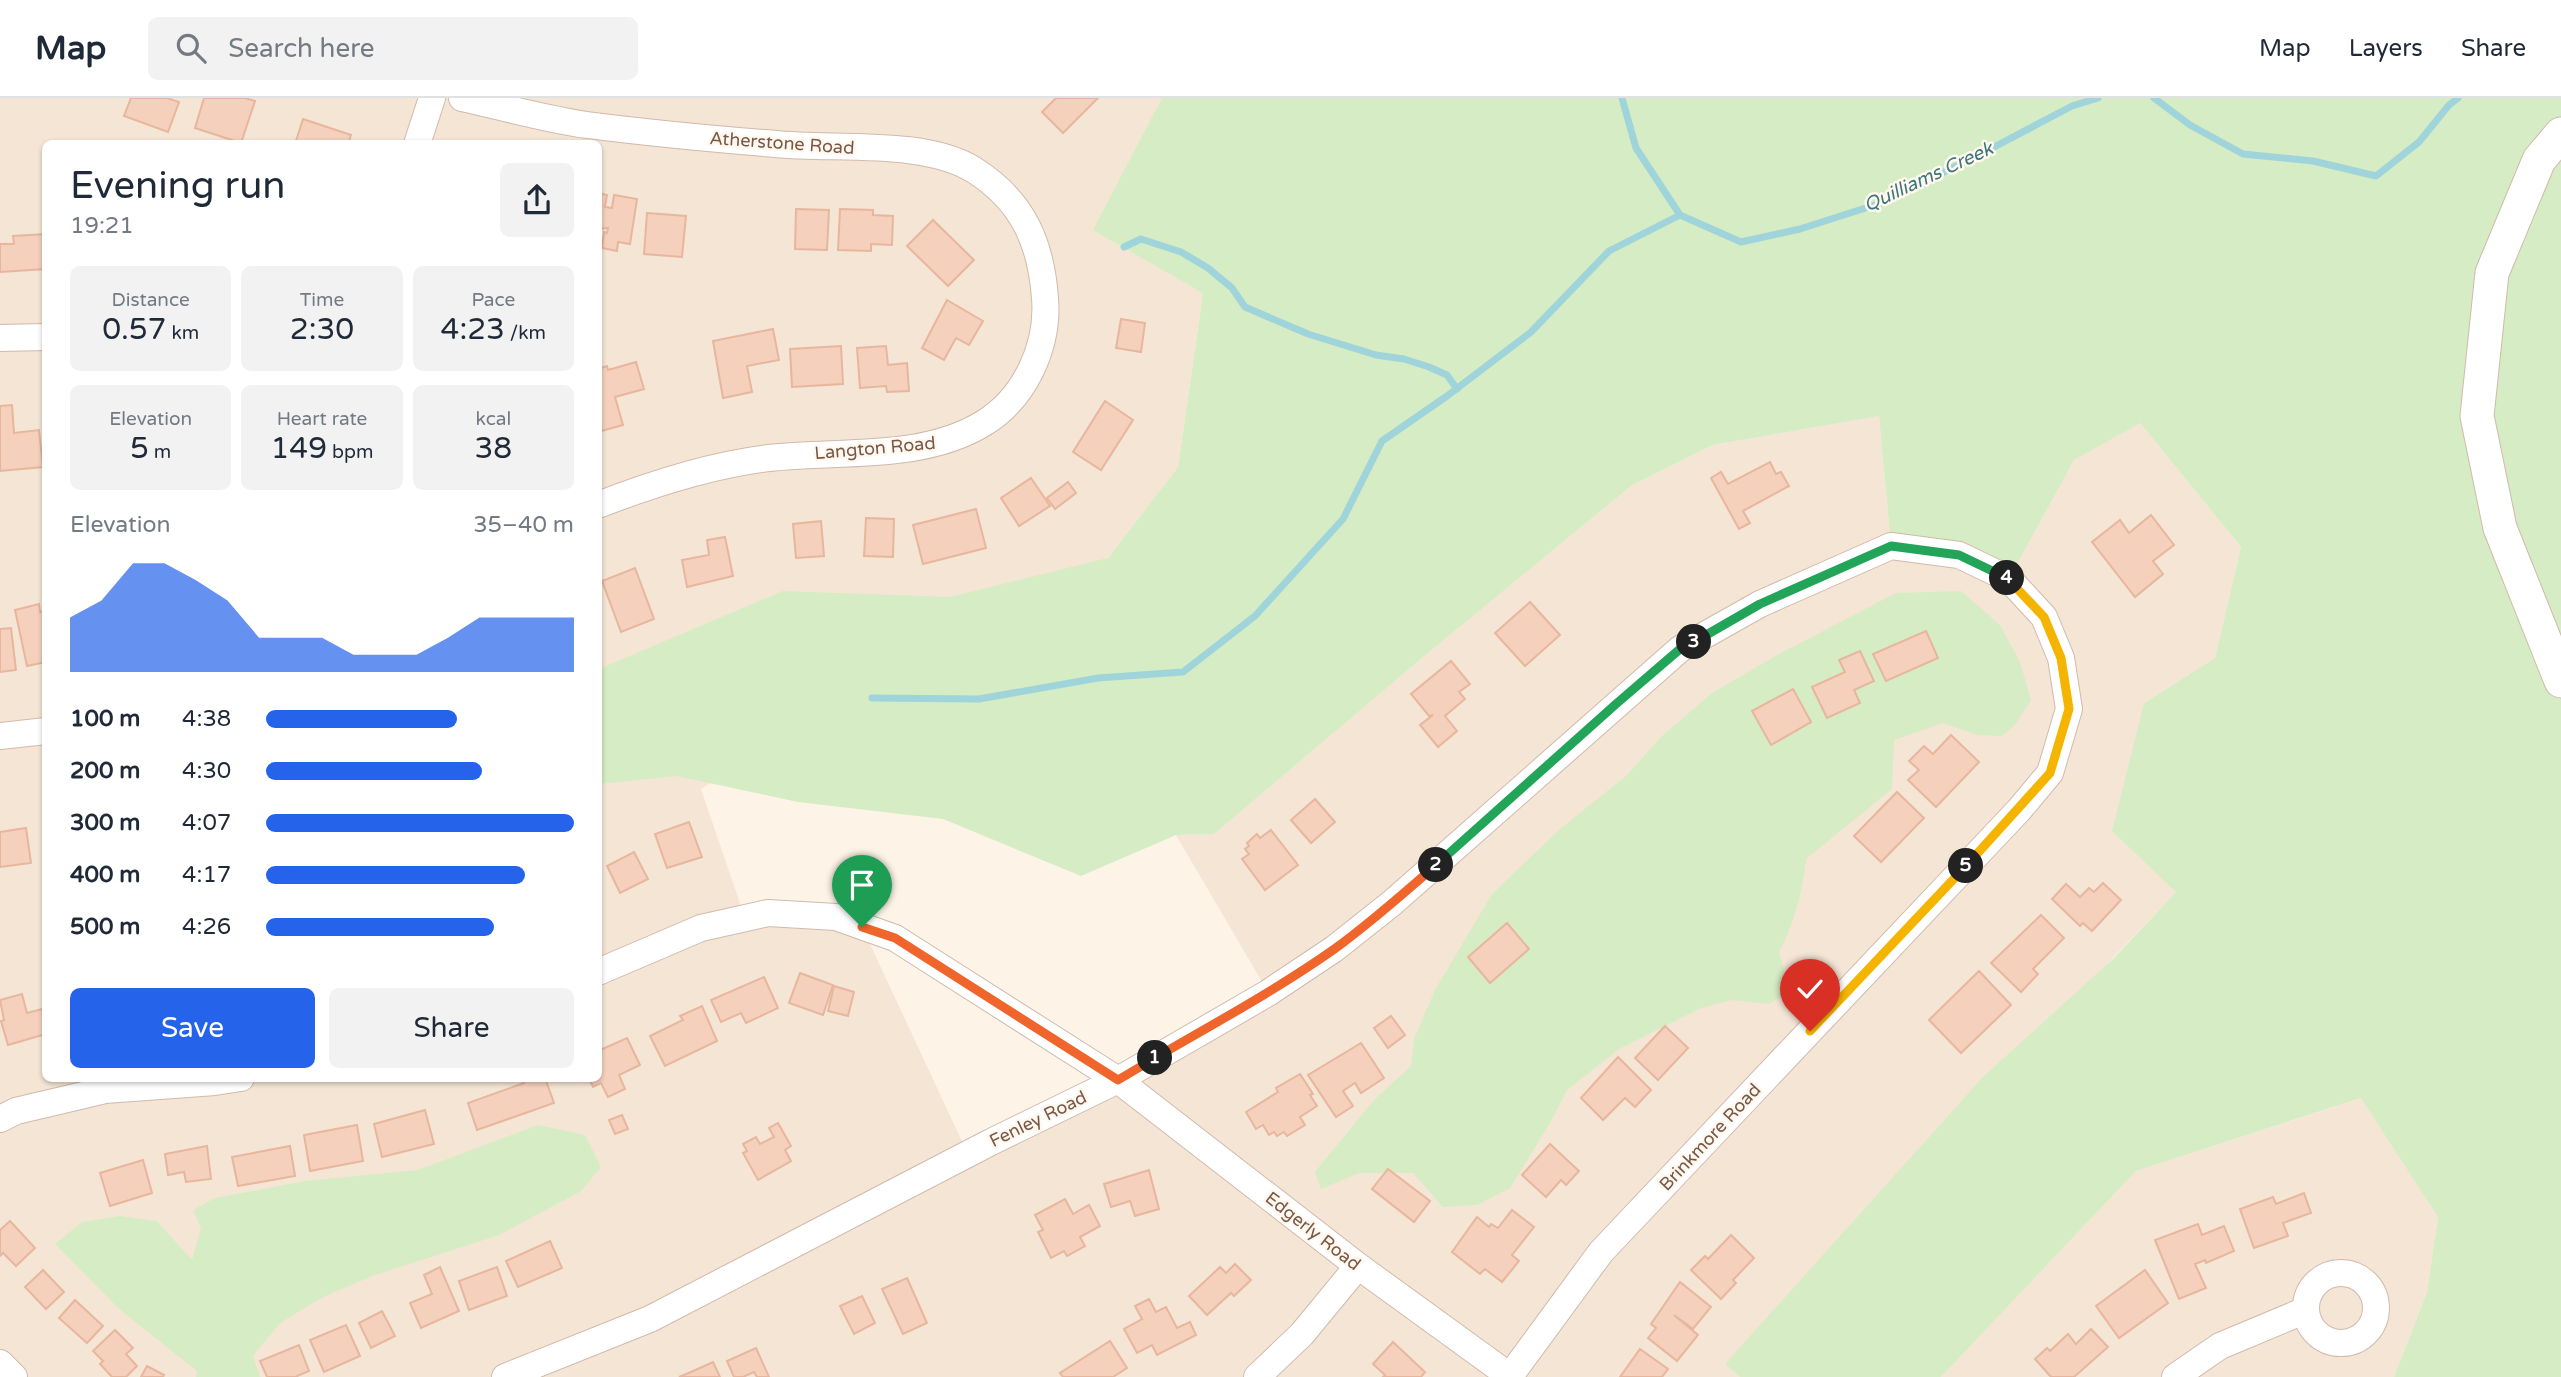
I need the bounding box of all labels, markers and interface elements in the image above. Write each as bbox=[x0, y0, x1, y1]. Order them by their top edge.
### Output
search box bbox=[148, 17, 638, 80]
text: Map bbox=[35, 29, 106, 68]
icon: search bbox=[172, 29, 210, 67]
text: Search here bbox=[228, 33, 374, 64]
text: Map bbox=[2259, 34, 2311, 63]
text: Layers bbox=[2349, 34, 2423, 63]
text: Share bbox=[2461, 34, 2526, 63]
street label: Atherstone Road bbox=[709, 127, 855, 159]
water label: Quilliams Creek bbox=[1860, 137, 1998, 216]
text: Evening run bbox=[70, 163, 285, 209]
button: share bbox=[500, 163, 574, 237]
text: 19:21 bbox=[70, 212, 134, 240]
text: Distance bbox=[112, 289, 190, 311]
text: Time bbox=[300, 289, 344, 311]
text: Pace bbox=[471, 289, 515, 311]
text: 0.57 bbox=[102, 311, 166, 348]
text: 2:30 bbox=[290, 311, 354, 348]
text: 4:23 bbox=[441, 311, 505, 348]
text: km bbox=[166, 322, 199, 344]
text: /km bbox=[505, 322, 546, 344]
text: Elevation bbox=[109, 408, 192, 430]
text: Heart rate bbox=[277, 408, 367, 430]
text: kcal bbox=[475, 408, 511, 430]
text: 5 bbox=[130, 430, 149, 467]
text: 149 bbox=[271, 430, 327, 467]
text: 38 bbox=[474, 430, 512, 467]
street label: Langton Road bbox=[814, 432, 936, 464]
text: m bbox=[149, 441, 171, 463]
text: bpm bbox=[327, 441, 373, 463]
text: Elevation bbox=[70, 511, 171, 539]
text: 35–40 m bbox=[473, 511, 574, 539]
pin: 4 bbox=[1990, 560, 2024, 596]
text: 4 bbox=[2001, 566, 2012, 588]
pin: 3 bbox=[1676, 624, 1712, 660]
text: 3 bbox=[1688, 630, 1699, 652]
text: 100 m bbox=[70, 705, 140, 733]
text: 4:38 bbox=[182, 705, 231, 733]
text: 200 m bbox=[70, 757, 140, 785]
text: 4:30 bbox=[182, 757, 231, 785]
text: 300 m bbox=[70, 809, 140, 837]
text: 4:07 bbox=[182, 809, 231, 837]
pin: 2 bbox=[1418, 848, 1454, 882]
pin: 5 bbox=[1948, 848, 1983, 884]
text: 2 bbox=[1430, 853, 1441, 875]
text: 5 bbox=[1960, 854, 1971, 876]
pin bbox=[832, 855, 892, 927]
text: 400 m bbox=[70, 861, 140, 889]
text: 4:17 bbox=[182, 861, 231, 889]
icon: arrive bbox=[843, 866, 881, 904]
text: 500 m bbox=[70, 913, 140, 941]
text: 4:26 bbox=[182, 913, 231, 941]
pin bbox=[1780, 959, 1840, 1031]
icon: check bbox=[1791, 970, 1829, 1008]
button: Save bbox=[70, 988, 315, 1068]
button: Share bbox=[329, 988, 574, 1068]
pin: 1 bbox=[1138, 1040, 1172, 1076]
text: 1 bbox=[1149, 1046, 1160, 1068]
street label: Brinkmore Road bbox=[1655, 1079, 1765, 1195]
street label: Fenley Road bbox=[986, 1086, 1090, 1152]
street label: Edgerly Road bbox=[1261, 1187, 1365, 1275]

